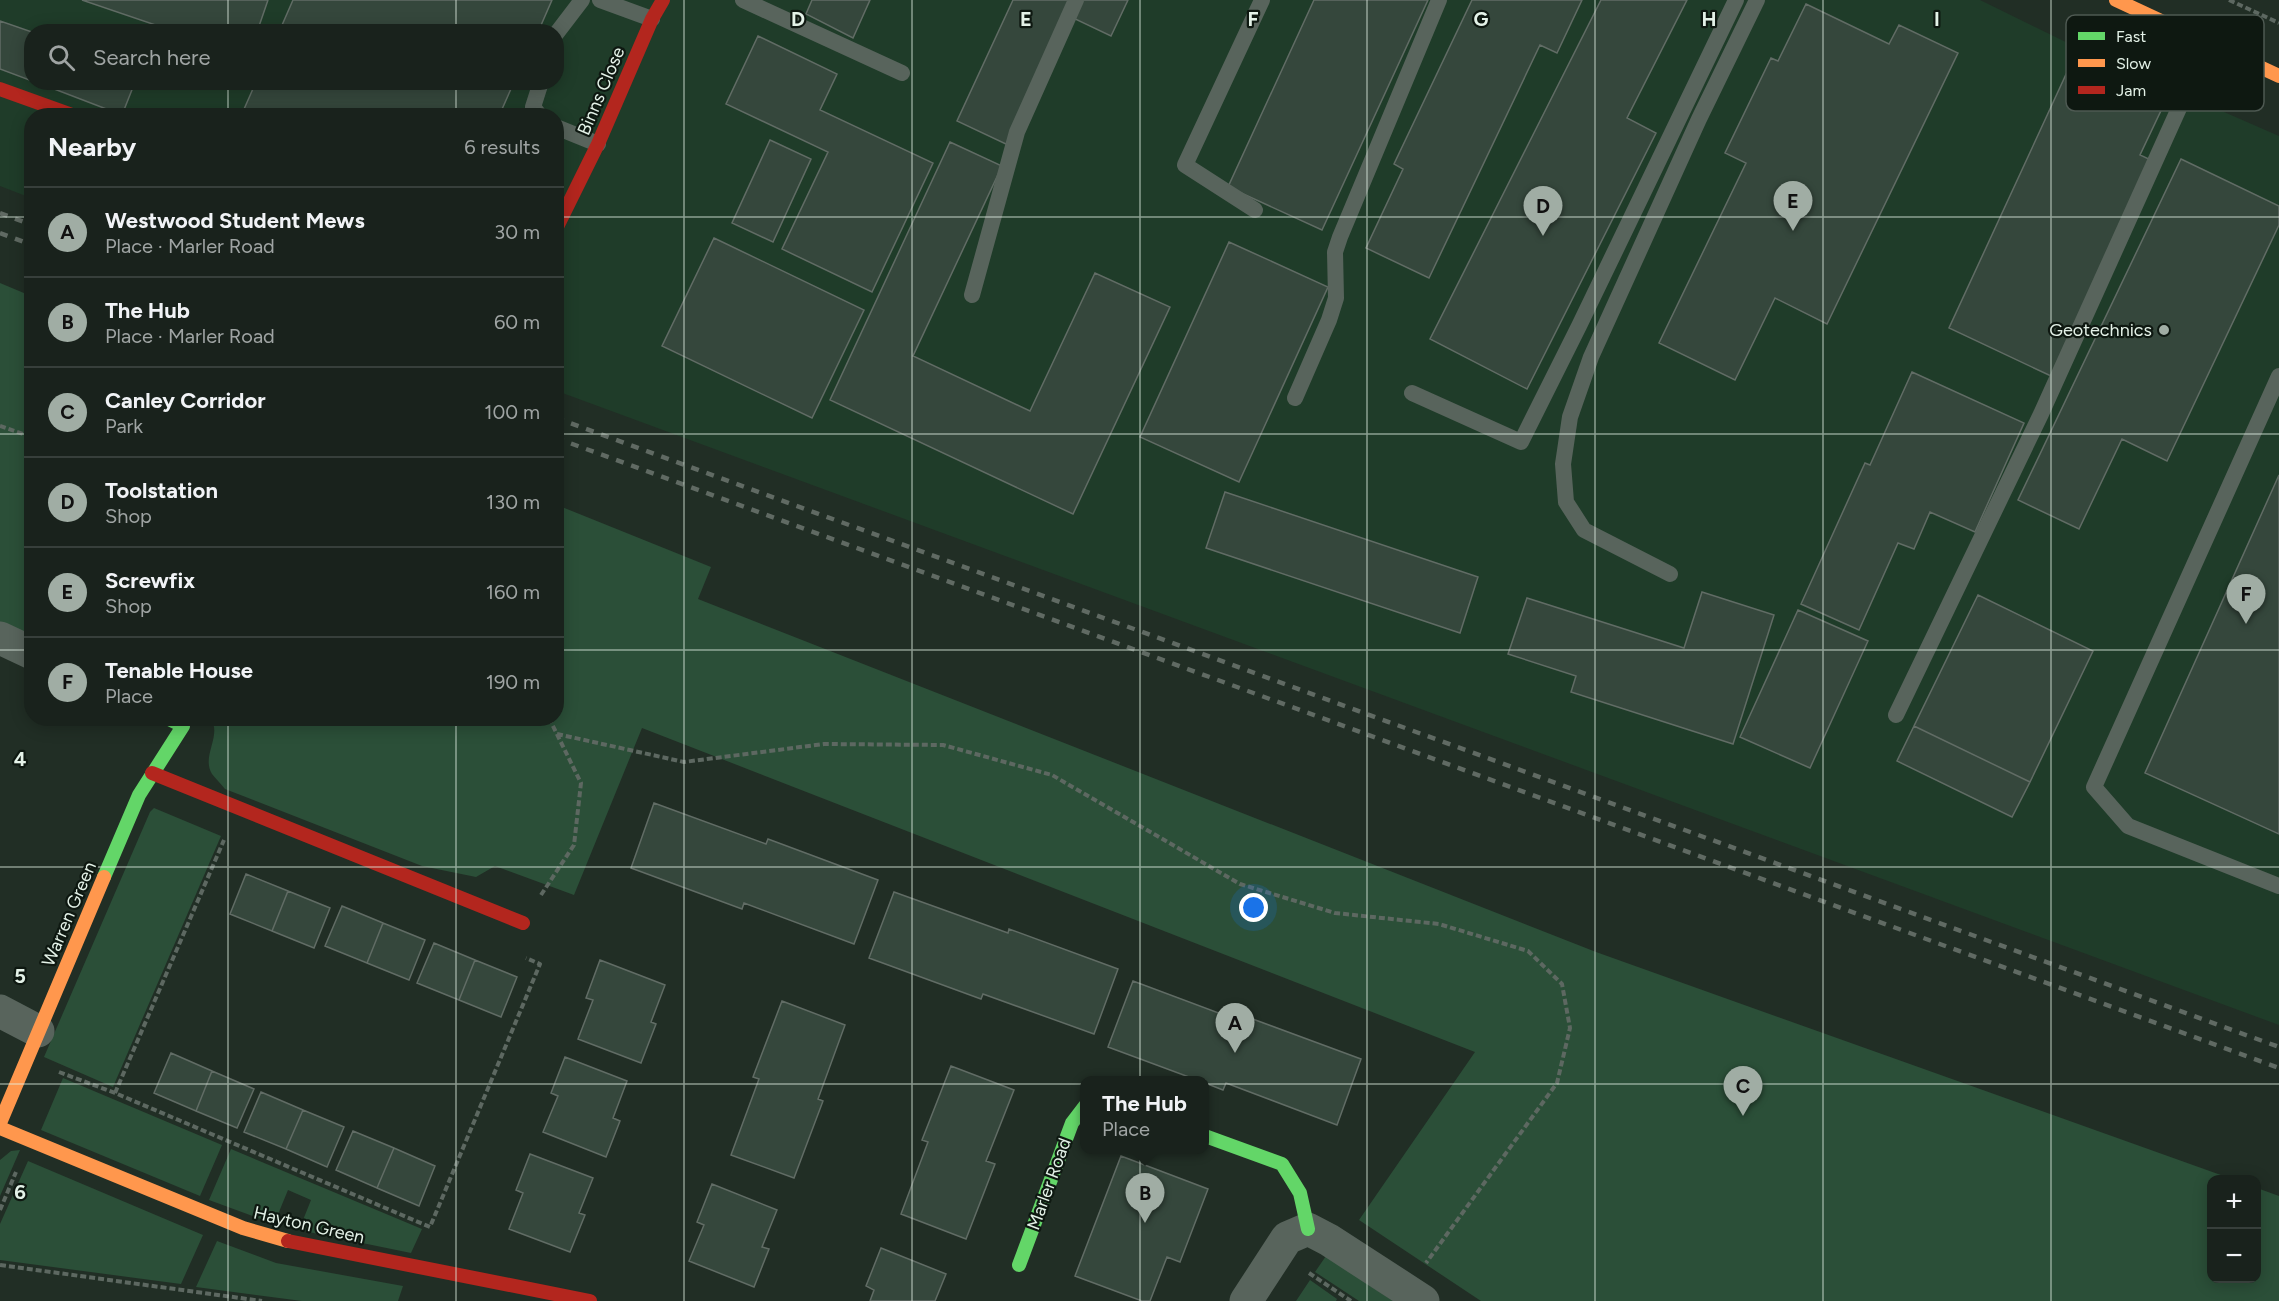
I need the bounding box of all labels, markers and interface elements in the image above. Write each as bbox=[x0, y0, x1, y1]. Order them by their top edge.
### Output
text: D bbox=[791, 7, 805, 31]
text: E bbox=[1020, 7, 1032, 31]
text: F bbox=[1247, 7, 1259, 31]
text: G bbox=[1474, 7, 1489, 31]
text: H bbox=[1702, 7, 1717, 31]
text: I bbox=[1934, 7, 1940, 31]
legend bbox=[2066, 15, 2264, 111]
search box bbox=[24, 24, 564, 90]
text: Fast bbox=[2116, 27, 2146, 46]
icon: search bbox=[45, 41, 78, 74]
street label: Binns Close bbox=[573, 43, 629, 138]
text: Search here bbox=[93, 44, 211, 71]
text: Slow bbox=[2116, 54, 2151, 73]
text: Jam bbox=[2116, 81, 2146, 100]
text: Nearby bbox=[48, 131, 136, 163]
text: 6 results bbox=[464, 135, 540, 159]
pin: E bbox=[1774, 182, 1812, 231]
pin: D bbox=[1524, 186, 1562, 236]
text: Westwood Student Mews bbox=[105, 207, 365, 234]
text: A bbox=[60, 220, 75, 244]
text: 30 m bbox=[494, 220, 540, 244]
text: Place · Marler Road bbox=[105, 234, 275, 258]
text: The Hub bbox=[105, 297, 190, 324]
text: B bbox=[61, 310, 74, 334]
text: 60 m bbox=[494, 310, 540, 334]
place label: Geotechnics bbox=[2049, 319, 2152, 341]
marker: Geotechnics bbox=[2157, 323, 2171, 337]
text: Place · Marler Road bbox=[105, 324, 275, 348]
text: Canley Corridor bbox=[105, 387, 266, 414]
text: C bbox=[60, 400, 75, 424]
text: 100 m bbox=[484, 400, 540, 424]
text: Park bbox=[105, 414, 143, 438]
text: Toolstation bbox=[105, 477, 218, 504]
text: D bbox=[61, 490, 75, 514]
text: 130 m bbox=[486, 490, 540, 514]
text: Shop bbox=[105, 504, 152, 528]
text: Screwfix bbox=[105, 567, 195, 594]
pin: F bbox=[2226, 574, 2266, 624]
text: E bbox=[62, 580, 73, 604]
text: 160 m bbox=[486, 580, 540, 604]
text: Shop bbox=[105, 594, 152, 618]
text: Tenable House bbox=[105, 657, 253, 684]
text: F bbox=[62, 670, 73, 694]
text: 190 m bbox=[486, 670, 540, 694]
text: Place bbox=[105, 684, 153, 708]
text: 4 bbox=[14, 747, 27, 771]
street label: Warren Green bbox=[37, 858, 101, 970]
your location bbox=[1239, 893, 1268, 922]
text: 5 bbox=[14, 964, 26, 988]
pin: A bbox=[1216, 1004, 1254, 1053]
pin: C bbox=[1724, 1066, 1762, 1116]
popup bbox=[1080, 1076, 1209, 1154]
text: The Hub bbox=[1102, 1090, 1187, 1117]
text: Place bbox=[1102, 1117, 1150, 1141]
street label: Marler Road bbox=[1022, 1135, 1076, 1233]
pin: B bbox=[1126, 1174, 1164, 1223]
map controls bbox=[2207, 1175, 2261, 1283]
button: + bbox=[2207, 1175, 2261, 1229]
text: 6 bbox=[14, 1180, 26, 1204]
street label: Hayton Green bbox=[251, 1202, 367, 1248]
button: − bbox=[2207, 1229, 2261, 1283]

